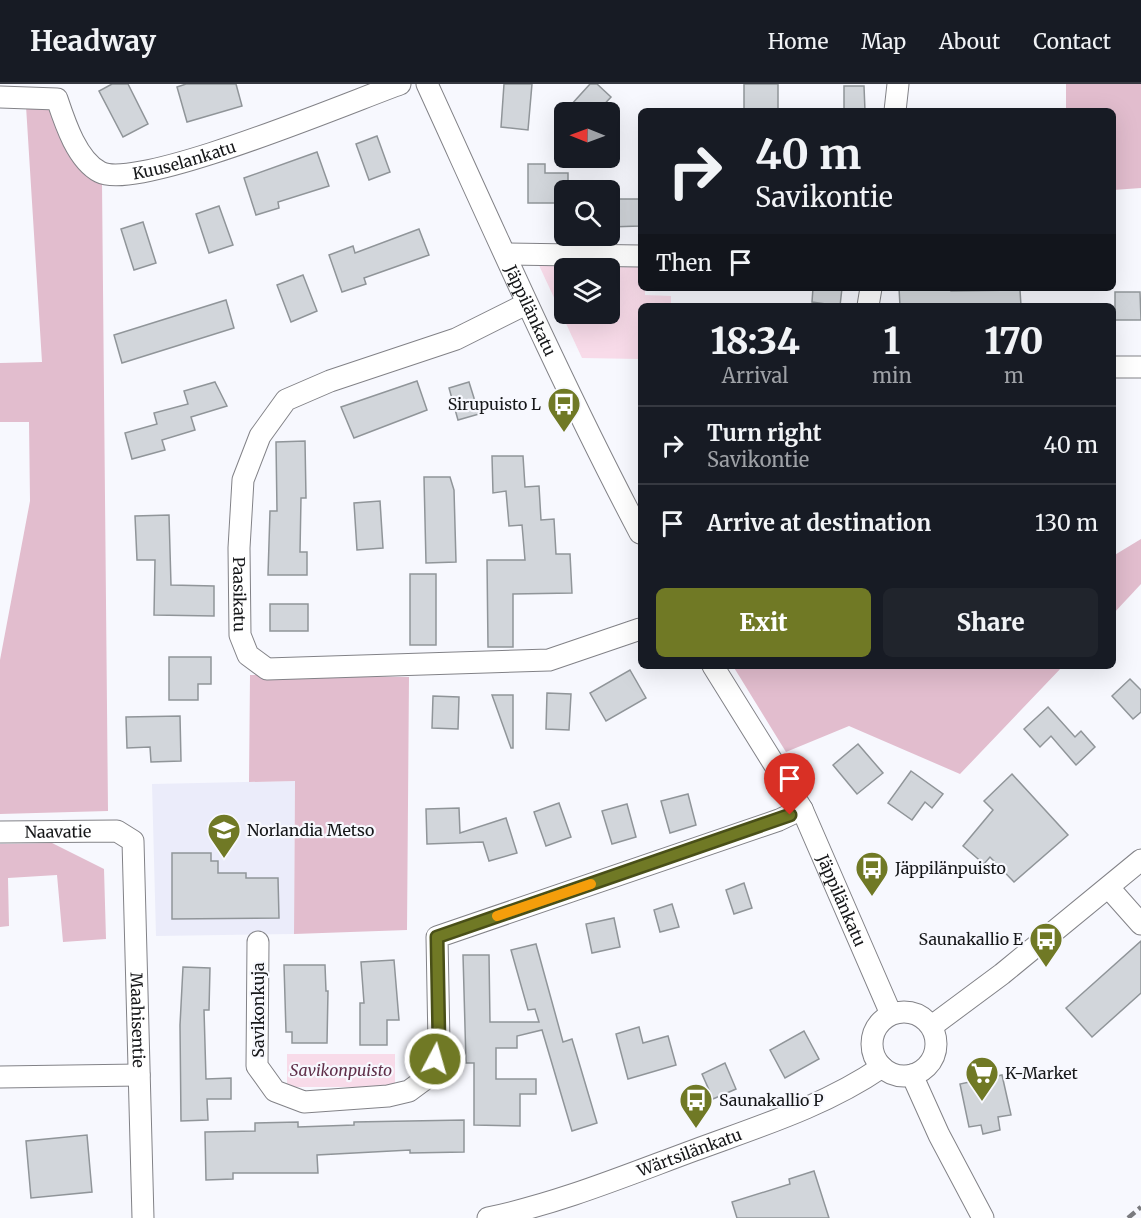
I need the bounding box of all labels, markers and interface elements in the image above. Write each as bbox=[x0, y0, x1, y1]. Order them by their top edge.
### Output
text: Headway bbox=[30, 23, 156, 59]
text: Home bbox=[768, 28, 828, 55]
text: Map bbox=[861, 28, 906, 55]
text: About bbox=[939, 28, 1000, 55]
text: Contact bbox=[1033, 28, 1111, 55]
north arrow bbox=[554, 102, 620, 168]
map controls bbox=[554, 102, 620, 324]
text: 40 m bbox=[755, 128, 861, 180]
icon: right bbox=[656, 132, 734, 210]
street label: Kuuselankatu bbox=[131, 136, 238, 183]
button: search bbox=[554, 180, 620, 246]
text: Savikontie bbox=[755, 180, 893, 214]
icon: arrive bbox=[724, 246, 757, 279]
text: Then bbox=[656, 249, 712, 277]
button: layers bbox=[554, 258, 620, 324]
street label: Jäppilänkatu bbox=[500, 261, 560, 359]
text: 18:34 bbox=[710, 319, 800, 364]
text: 1 bbox=[884, 319, 900, 364]
text: 170 bbox=[984, 319, 1044, 364]
text: Arrival bbox=[722, 363, 789, 388]
text: min bbox=[872, 363, 912, 388]
text: m bbox=[1004, 363, 1024, 388]
bus stop icon: Sirupuisto L bbox=[546, 386, 582, 433]
place label: Sirupuisto L bbox=[448, 394, 541, 414]
text: Turn right bbox=[707, 419, 821, 447]
icon: right bbox=[656, 429, 689, 462]
text: 40 m bbox=[1043, 431, 1098, 459]
text: Savikontie bbox=[707, 447, 809, 472]
icon: arrive bbox=[656, 507, 689, 540]
text: Arrive at destination bbox=[707, 509, 931, 537]
text: 130 m bbox=[1035, 509, 1098, 537]
street label: Paasikatu bbox=[229, 557, 250, 632]
button: Exit bbox=[656, 588, 871, 657]
button: Share bbox=[883, 588, 1098, 657]
pin bbox=[764, 753, 815, 815]
icon: arrive bbox=[773, 762, 806, 795]
school or university icon: Norlandia Metso bbox=[206, 812, 242, 859]
place label: Norlandia Metso bbox=[247, 820, 374, 840]
street label: Naavatie bbox=[25, 821, 91, 842]
street label: Jäppilänkatu bbox=[813, 850, 870, 949]
bus stop icon: Jäppilänpuisto bbox=[854, 850, 890, 897]
place label: Jäppilänpuisto bbox=[894, 858, 1006, 878]
bus stop icon: Saunakallio E bbox=[1028, 921, 1064, 968]
place label: Saunakallio E bbox=[919, 929, 1024, 949]
street label: Savikonkuja bbox=[248, 962, 268, 1058]
street label: Maahisentie bbox=[126, 972, 149, 1068]
position arrow bbox=[403, 1027, 467, 1091]
supermarket icon: K-Market bbox=[964, 1055, 1000, 1102]
park label: Savikonpuisto bbox=[290, 1060, 392, 1080]
place label: K-Market bbox=[1005, 1063, 1079, 1083]
bus stop icon: Saunakallio P bbox=[678, 1082, 714, 1129]
place label: Saunakallio P bbox=[719, 1090, 823, 1110]
street label: Wärtsilänkatu bbox=[633, 1124, 744, 1181]

